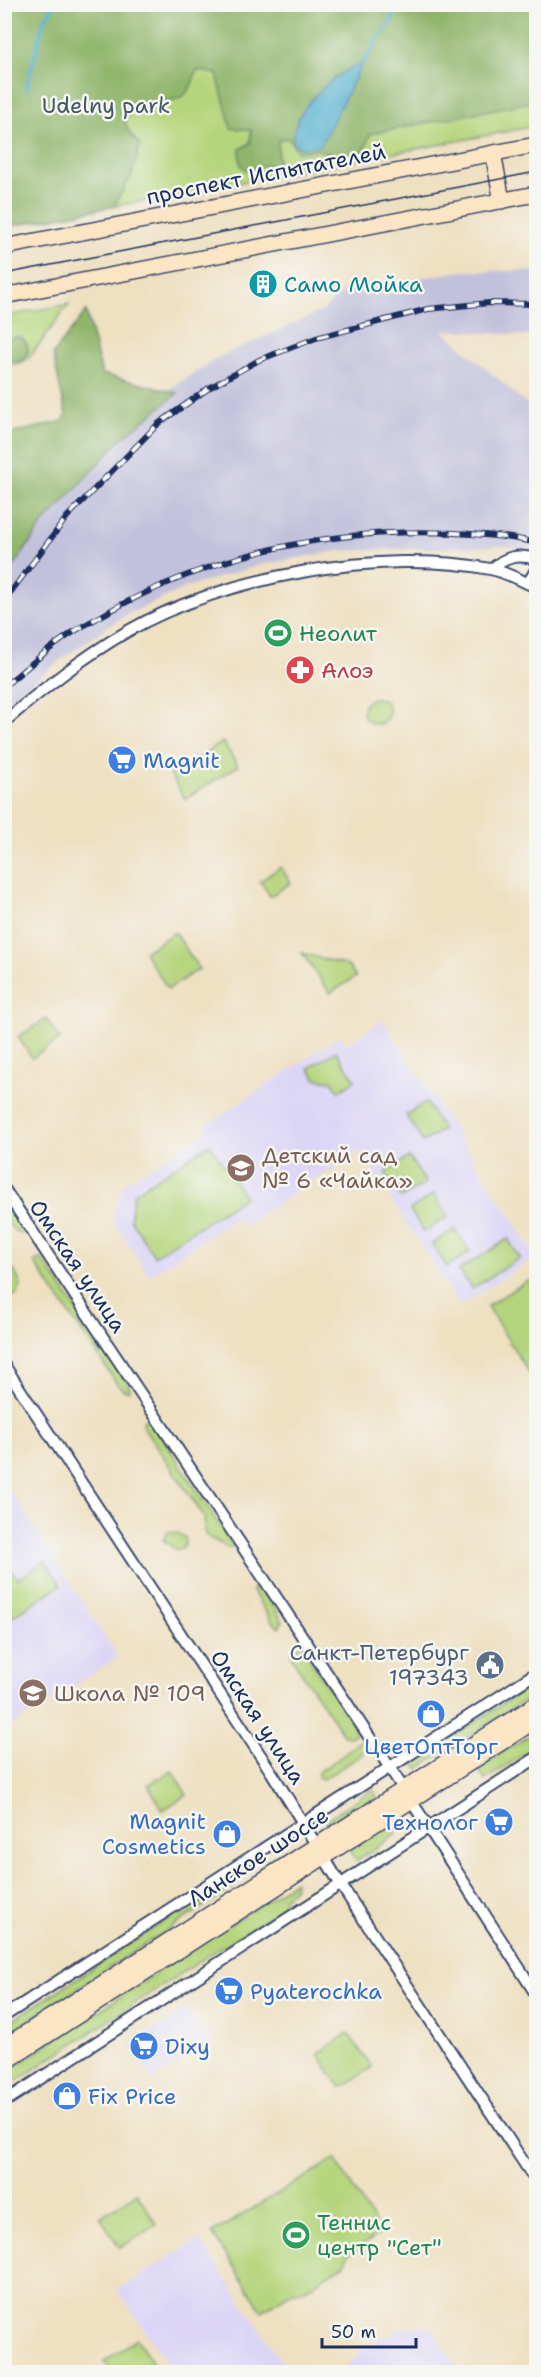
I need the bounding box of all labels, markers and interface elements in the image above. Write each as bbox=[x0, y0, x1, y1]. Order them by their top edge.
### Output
park label: Udelny park bbox=[42, 91, 170, 120]
street label: проспект Испытателей bbox=[144, 137, 388, 211]
building icon: Само Мойка bbox=[247, 268, 279, 300]
place label: Само Мойка bbox=[284, 270, 423, 299]
sports icon: Неолит bbox=[262, 617, 294, 649]
place label: Неолит bbox=[299, 619, 378, 648]
pharmacy icon: Алоэ bbox=[284, 654, 316, 686]
place label: Алоэ bbox=[321, 656, 374, 685]
supermarket icon: Magnit bbox=[106, 744, 138, 776]
place label: Magnit bbox=[143, 746, 220, 775]
place label: Детский сад № 6 «Чайка» bbox=[262, 1141, 413, 1195]
school or university icon: Детский сад № 6 «Чайка» bbox=[225, 1152, 257, 1184]
street label: Омская улица bbox=[23, 1194, 133, 1338]
place label: Санкт-Петербург 197343 bbox=[289, 1638, 469, 1692]
street label: Омская улица bbox=[204, 1644, 312, 1790]
public building icon: Санкт-Петербург 197343 bbox=[474, 1649, 506, 1681]
school or university icon: Школа № 109 bbox=[17, 1677, 49, 1709]
place label: Школа № 109 bbox=[54, 1679, 206, 1708]
shop icon: ЦветОптТорг bbox=[415, 1698, 447, 1730]
place label: ЦветОптТорг bbox=[364, 1732, 498, 1761]
street label: Ланское шоссе bbox=[182, 1801, 334, 1913]
supermarket icon: Технолог bbox=[483, 1806, 515, 1838]
place label: Magnit Cosmetics bbox=[102, 1807, 206, 1861]
place label: Технолог bbox=[382, 1808, 478, 1837]
shop icon: Magnit Cosmetics bbox=[211, 1818, 243, 1850]
supermarket icon: Pyaterochka bbox=[213, 1975, 245, 2007]
place label: Pyaterochka bbox=[250, 1977, 382, 2006]
supermarket icon: Dixy bbox=[128, 2030, 160, 2062]
place label: Dixy bbox=[165, 2032, 210, 2061]
shop icon: Fix Price bbox=[51, 2080, 83, 2112]
place label: Fix Price bbox=[88, 2082, 176, 2111]
place label: Теннис центр "Сет" bbox=[317, 2208, 442, 2262]
sports icon: Теннис центр "Сет" bbox=[280, 2219, 312, 2251]
scale bar bbox=[322, 2311, 416, 2349]
text: 50 m bbox=[331, 2320, 376, 2344]

